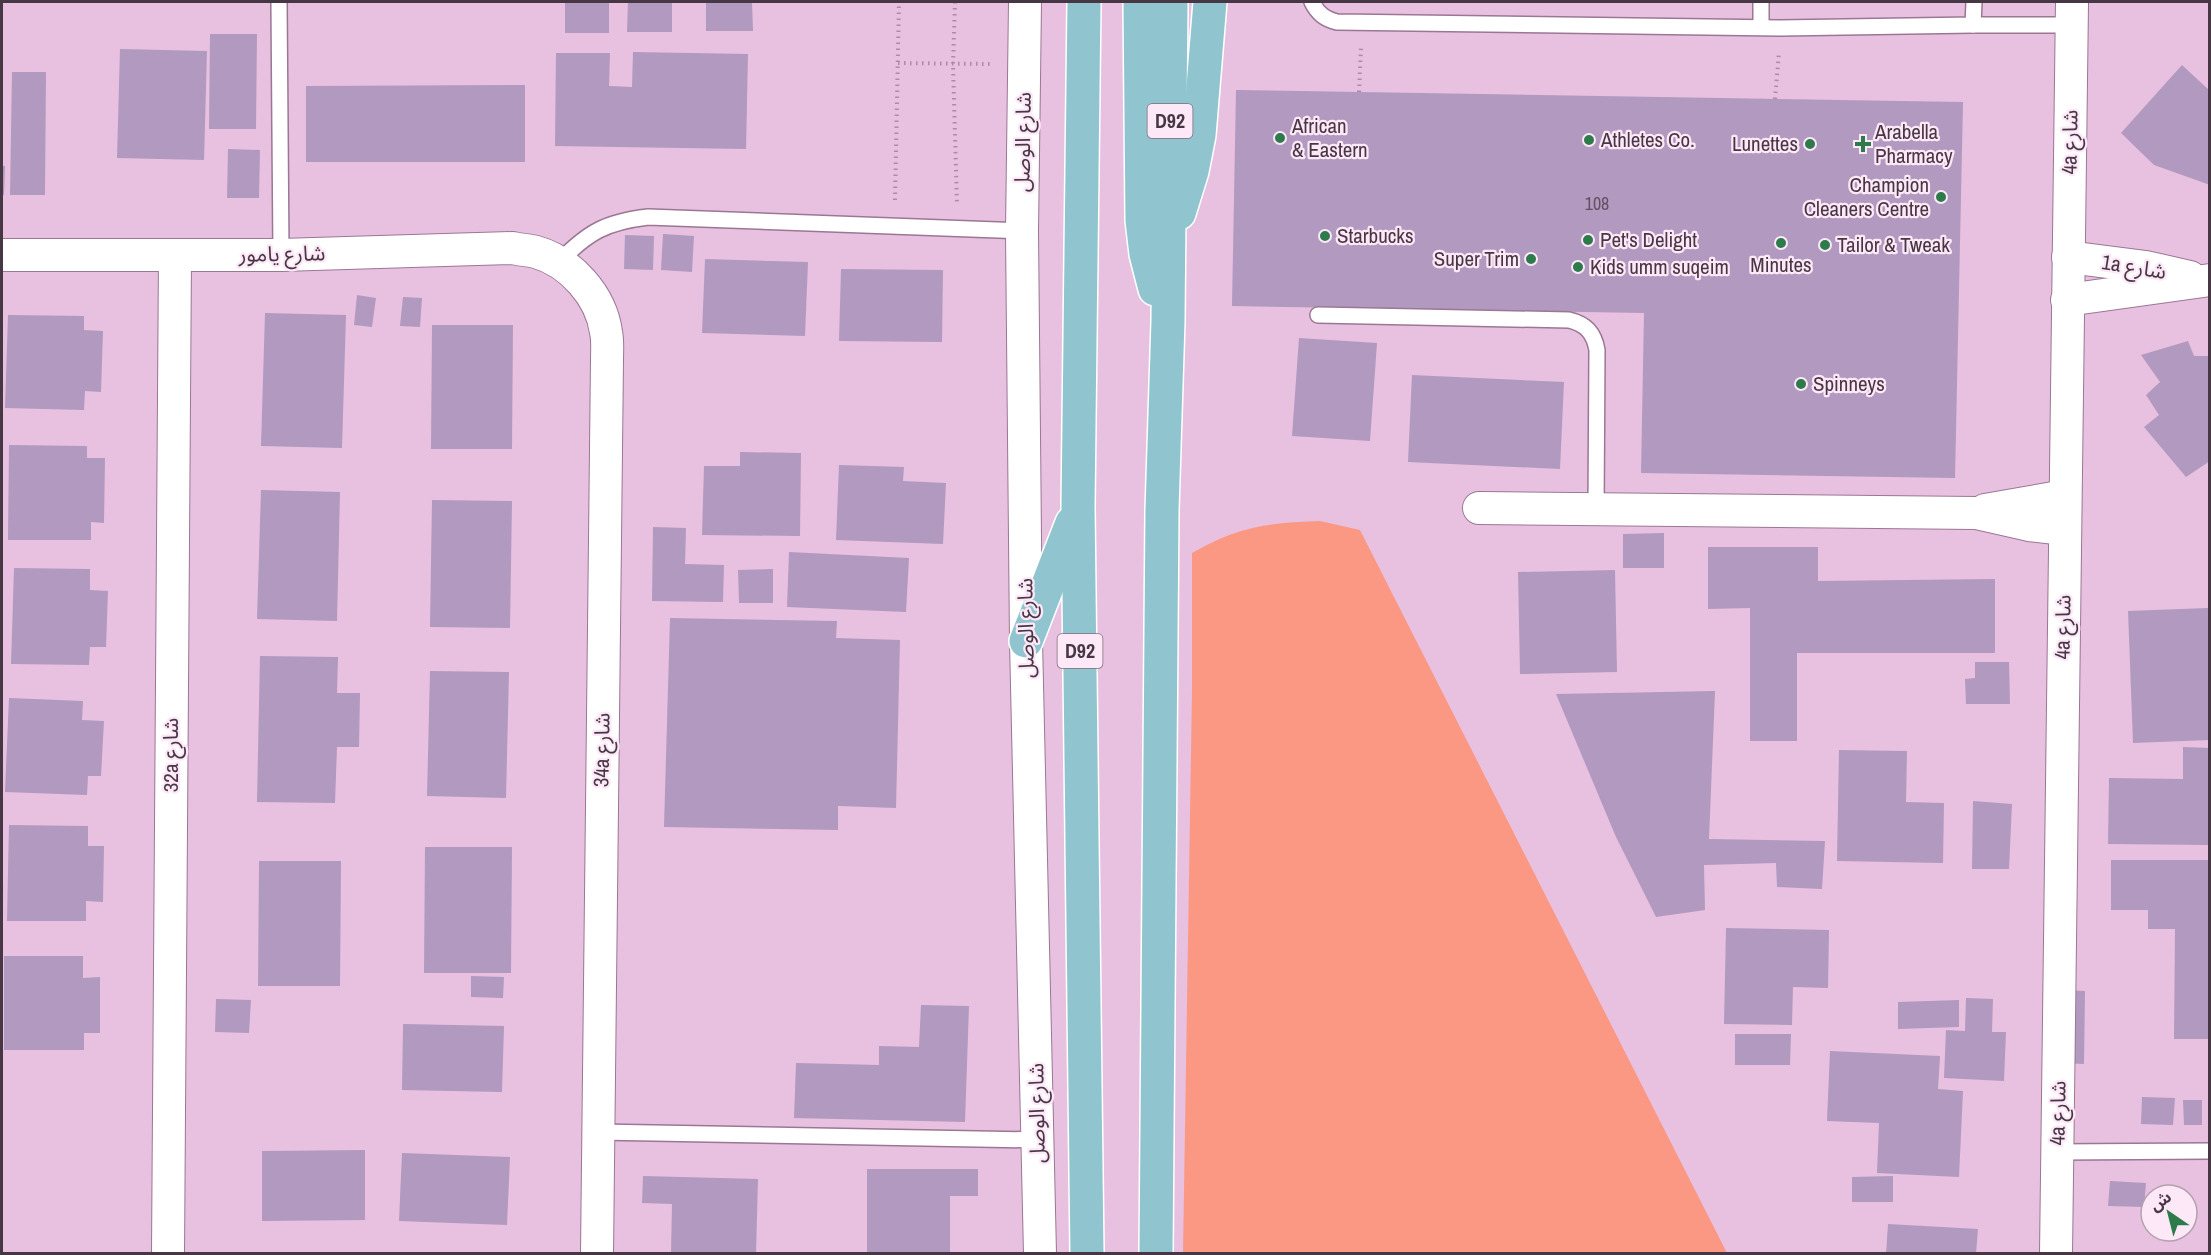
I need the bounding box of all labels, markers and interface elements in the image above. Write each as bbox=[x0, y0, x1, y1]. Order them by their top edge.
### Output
street label: شارع الوصل bbox=[1007, 92, 1039, 192]
road number: D92 bbox=[1148, 104, 1192, 138]
street label: 4a شارع bbox=[2054, 109, 2086, 175]
place label: African & Eastern bbox=[1291, 111, 1368, 164]
place label: Arabella Pharmacy bbox=[1874, 117, 1953, 170]
place label: Athletes Co. bbox=[1600, 125, 1695, 154]
place label: Lunettes bbox=[1732, 129, 1798, 158]
marker: African & Eastern bbox=[1273, 131, 1287, 145]
marker: Athletes Co. bbox=[1582, 133, 1596, 147]
marker: Lunettes bbox=[1803, 137, 1817, 151]
marker: Arabella Pharmacy bbox=[1856, 137, 1870, 151]
place label: Champion Cleaners Centre bbox=[1804, 170, 1929, 223]
marker: Champion Cleaners Centre bbox=[1934, 190, 1948, 204]
house number: 108 bbox=[1585, 191, 1609, 216]
place label: Starbucks bbox=[1337, 221, 1414, 250]
place label: Pet's Delight bbox=[1600, 225, 1697, 254]
marker: Starbucks bbox=[1318, 229, 1332, 243]
place label: Tailor & Tweak bbox=[1837, 230, 1950, 259]
marker: Pet's Delight bbox=[1581, 233, 1595, 247]
marker: Minutes bbox=[1774, 236, 1788, 250]
street label: شارع يامور bbox=[237, 238, 326, 270]
marker: Tailor & Tweak bbox=[1818, 238, 1832, 252]
place label: Super Trim bbox=[1434, 244, 1519, 273]
street label: 1a شارع bbox=[2100, 247, 2168, 287]
place label: Minutes bbox=[1750, 250, 1812, 279]
marker: Super Trim bbox=[1524, 252, 1538, 266]
place label: Kids umm suqeim bbox=[1590, 252, 1729, 281]
marker: Kids umm suqeim bbox=[1571, 260, 1585, 274]
place label: Spinneys bbox=[1813, 369, 1885, 398]
marker: Spinneys bbox=[1794, 377, 1808, 391]
street label: شارع الوصل bbox=[1010, 578, 1042, 678]
street label: 4a شارع bbox=[2047, 594, 2079, 660]
road number: D92 bbox=[1058, 634, 1102, 668]
street label: 34a شارع bbox=[586, 713, 618, 787]
street label: 32a شارع bbox=[156, 718, 186, 792]
street label: شارع الوصل bbox=[1021, 1063, 1053, 1163]
street label: 4a شارع bbox=[2042, 1080, 2074, 1146]
north arrow bbox=[2139, 1183, 2199, 1243]
text: ش bbox=[2145, 1185, 2176, 1216]

